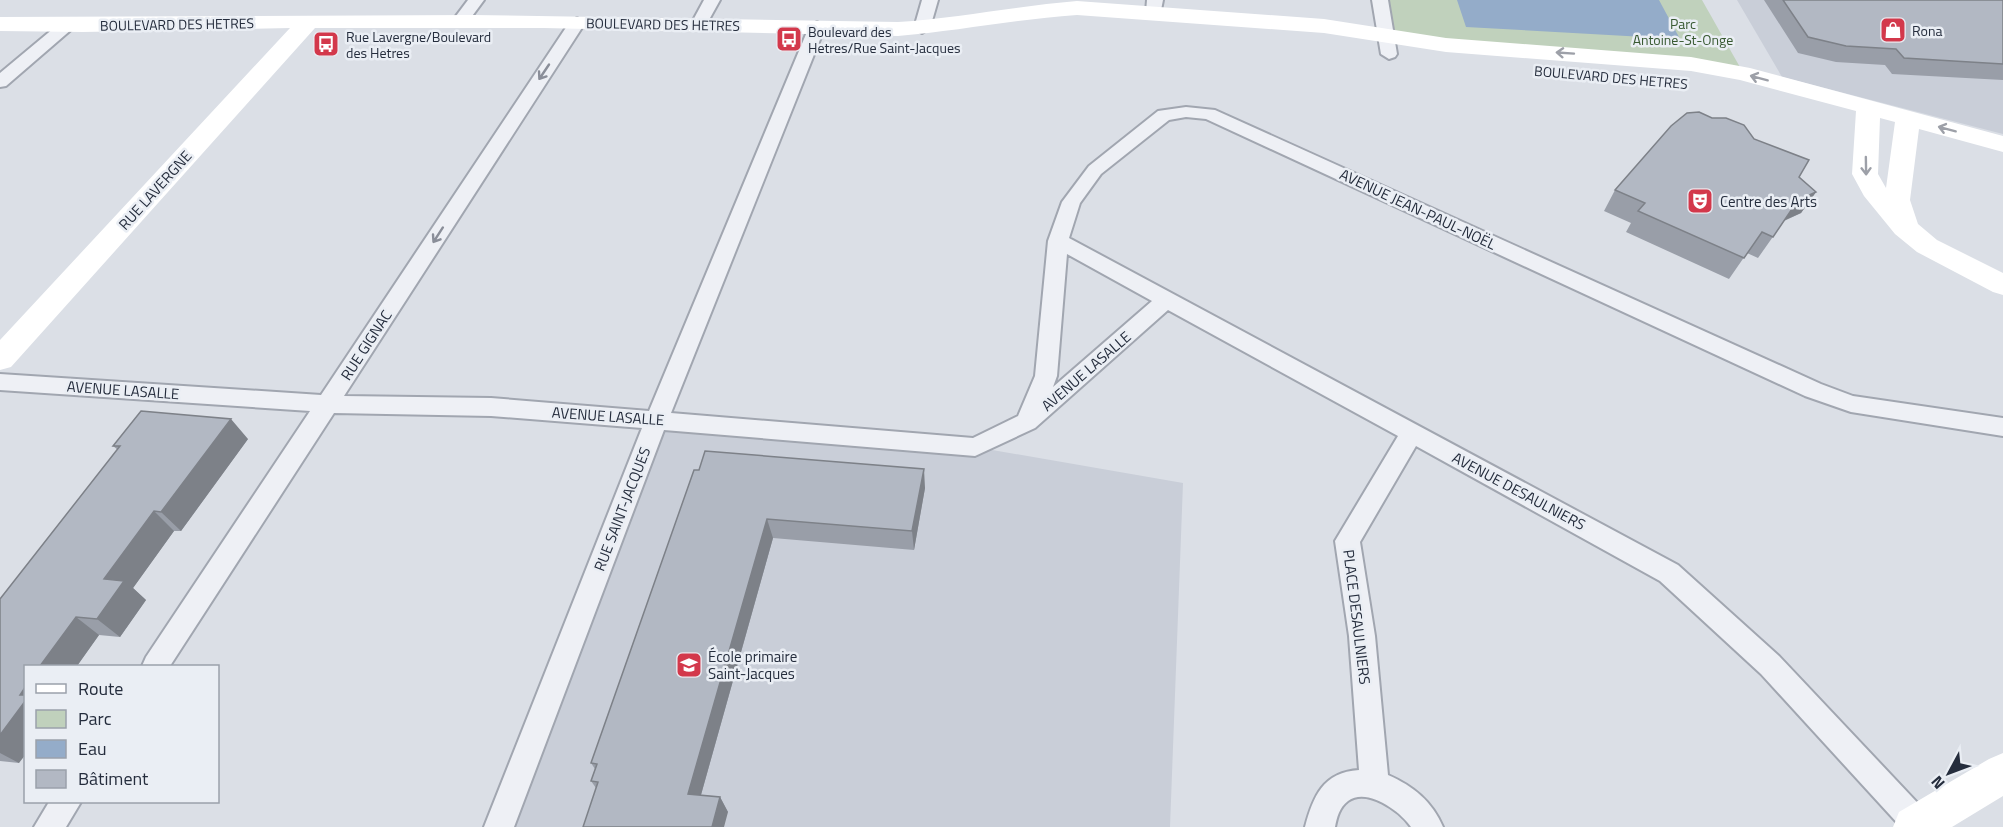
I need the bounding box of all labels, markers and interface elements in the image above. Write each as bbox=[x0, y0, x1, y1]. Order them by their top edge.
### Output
street label: BOULEVARD DES HETRES bbox=[100, 12, 254, 36]
street label: BOULEVARD DES HETRES bbox=[586, 12, 740, 36]
park label: Parc Antoine-St-Onge bbox=[1633, 13, 1733, 50]
shop icon: Rona bbox=[1878, 15, 1908, 45]
place label: Rona bbox=[1912, 20, 1942, 41]
place label: Boulevard des Hetres/Rue Saint-Jacques bbox=[808, 21, 960, 58]
bus stop icon: Boulevard des Hetres/Rue Saint-Jacques bbox=[774, 24, 804, 54]
place label: Rue Lavergne/Boulevard des Hetres bbox=[346, 26, 491, 63]
bus stop icon: Rue Lavergne/Boulevard des Hetres bbox=[311, 29, 341, 59]
one-way arrow bbox=[1556, 48, 1576, 59]
street label: BOULEVARD DES HETRES bbox=[1533, 60, 1689, 94]
one-way arrow bbox=[538, 63, 550, 79]
one-way arrow bbox=[1749, 71, 1768, 83]
one-way arrow bbox=[1937, 123, 1956, 134]
street label: RUE LAVERGNE bbox=[113, 145, 197, 235]
one-way arrow bbox=[1860, 156, 1872, 175]
street label: AVENUE JEAN-PAUL-NOËL bbox=[1336, 163, 1500, 255]
theatre icon: Centre des Arts bbox=[1685, 186, 1715, 216]
place label: Centre des Arts bbox=[1720, 190, 1817, 213]
one-way arrow bbox=[431, 226, 443, 243]
street label: RUE GIGNAC bbox=[335, 305, 397, 385]
street label: AVENUE LASALLE bbox=[1036, 325, 1136, 417]
street label: AVENUE LASALLE bbox=[66, 375, 180, 405]
street label: AVENUE LASALLE bbox=[551, 401, 665, 431]
street label: RUE SAINT-JACQUES bbox=[588, 444, 656, 574]
street label: AVENUE DESAULNIERS bbox=[1448, 446, 1590, 536]
street label: PLACE DESAULNIERS bbox=[1337, 548, 1377, 686]
place label: École primaire Saint-Jacques bbox=[708, 645, 797, 685]
school or university icon: École primaire Saint-Jacques bbox=[674, 650, 704, 680]
legend bbox=[24, 665, 219, 803]
text: Route bbox=[78, 675, 123, 702]
text: Parc bbox=[78, 705, 112, 732]
text: Eau bbox=[78, 735, 107, 762]
north arrow bbox=[1919, 743, 1979, 803]
text: Bâtiment bbox=[78, 765, 149, 792]
text: N bbox=[1925, 771, 1950, 795]

